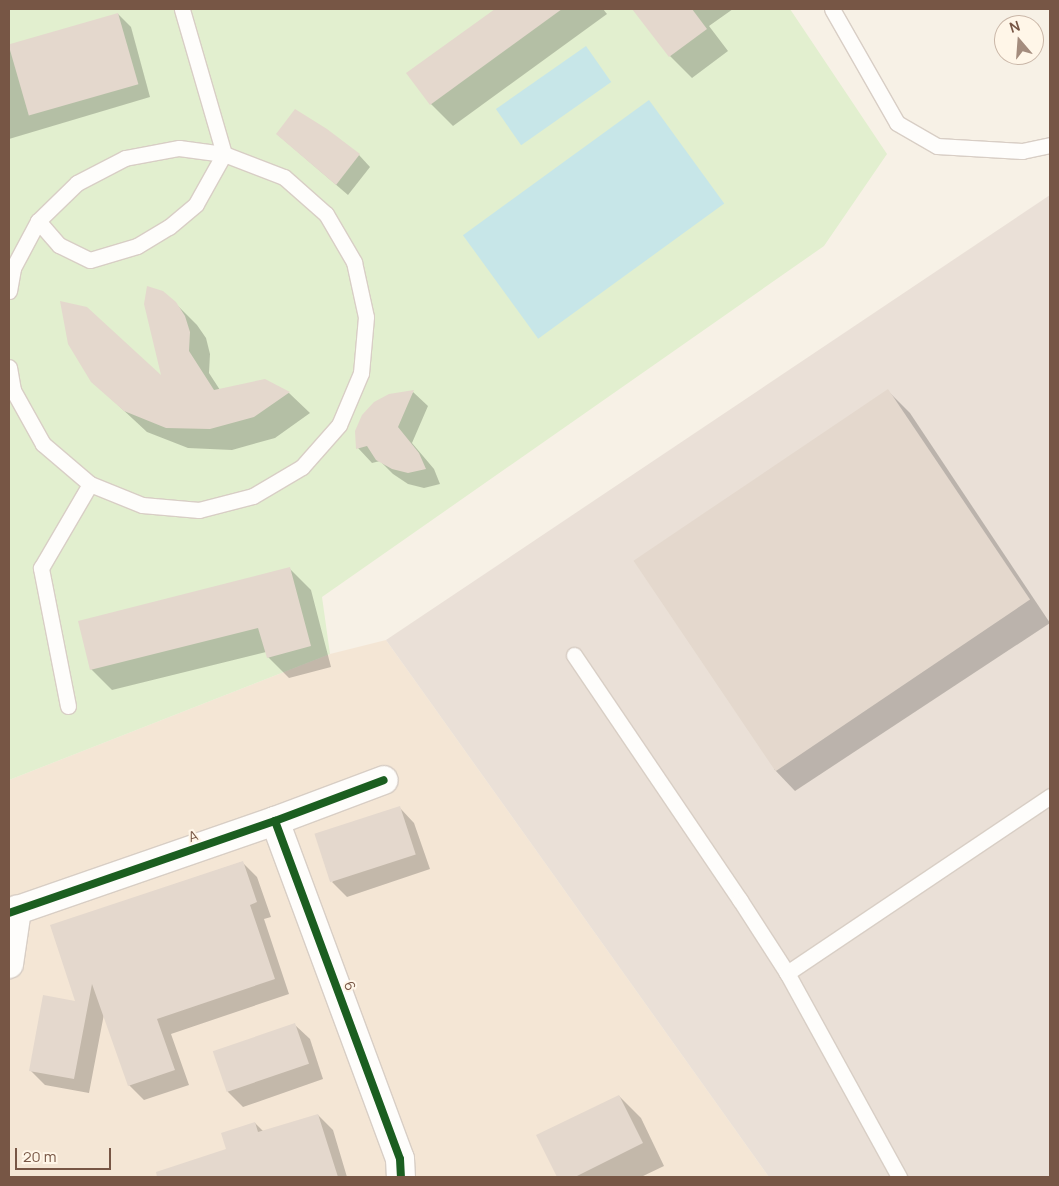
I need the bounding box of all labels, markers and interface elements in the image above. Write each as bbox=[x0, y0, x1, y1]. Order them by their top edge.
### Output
north arrow bbox=[994, 15, 1044, 65]
text: N bbox=[1007, 16, 1022, 37]
street label: A bbox=[186, 827, 200, 845]
street label: 6 bbox=[341, 979, 359, 993]
scale bar bbox=[18, 1138, 114, 1170]
text: 20 m bbox=[23, 1146, 56, 1167]

